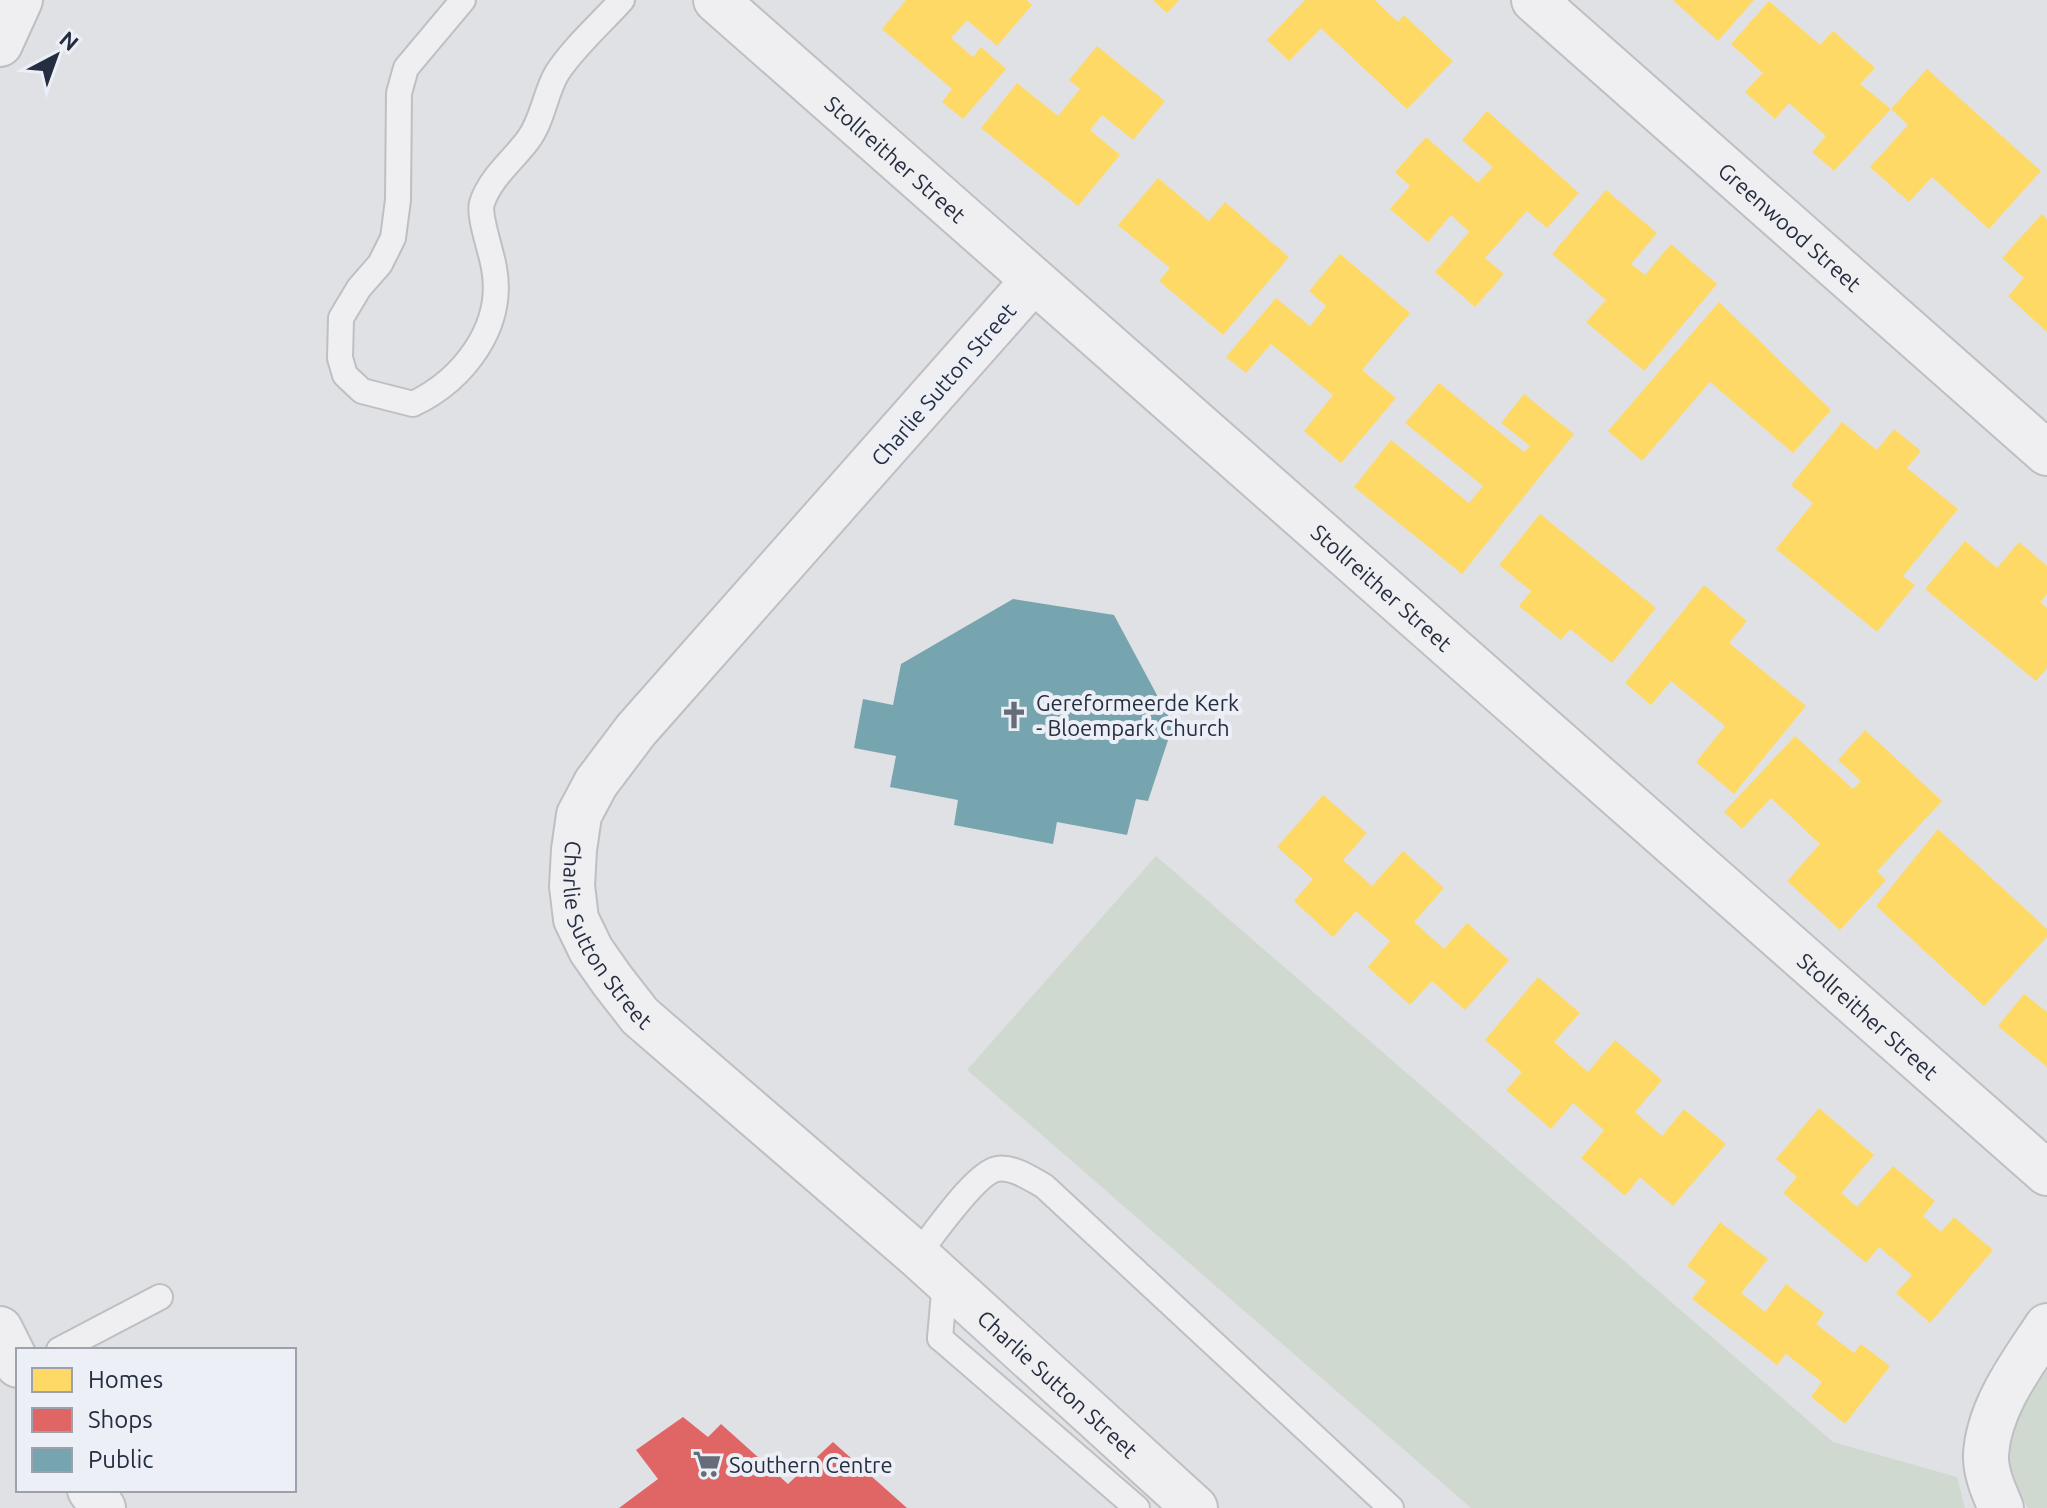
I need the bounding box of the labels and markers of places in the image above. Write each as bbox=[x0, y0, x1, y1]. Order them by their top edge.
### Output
place label: Gereformeerde Kerk - Bloempark Church bbox=[1036, 690, 1239, 740]
church icon: Gereformeerde Kerk - Bloempark Church bbox=[999, 700, 1029, 730]
supermarket icon: Southern Centre bbox=[692, 1449, 722, 1479]
place label: Southern Centre bbox=[729, 1452, 893, 1477]

